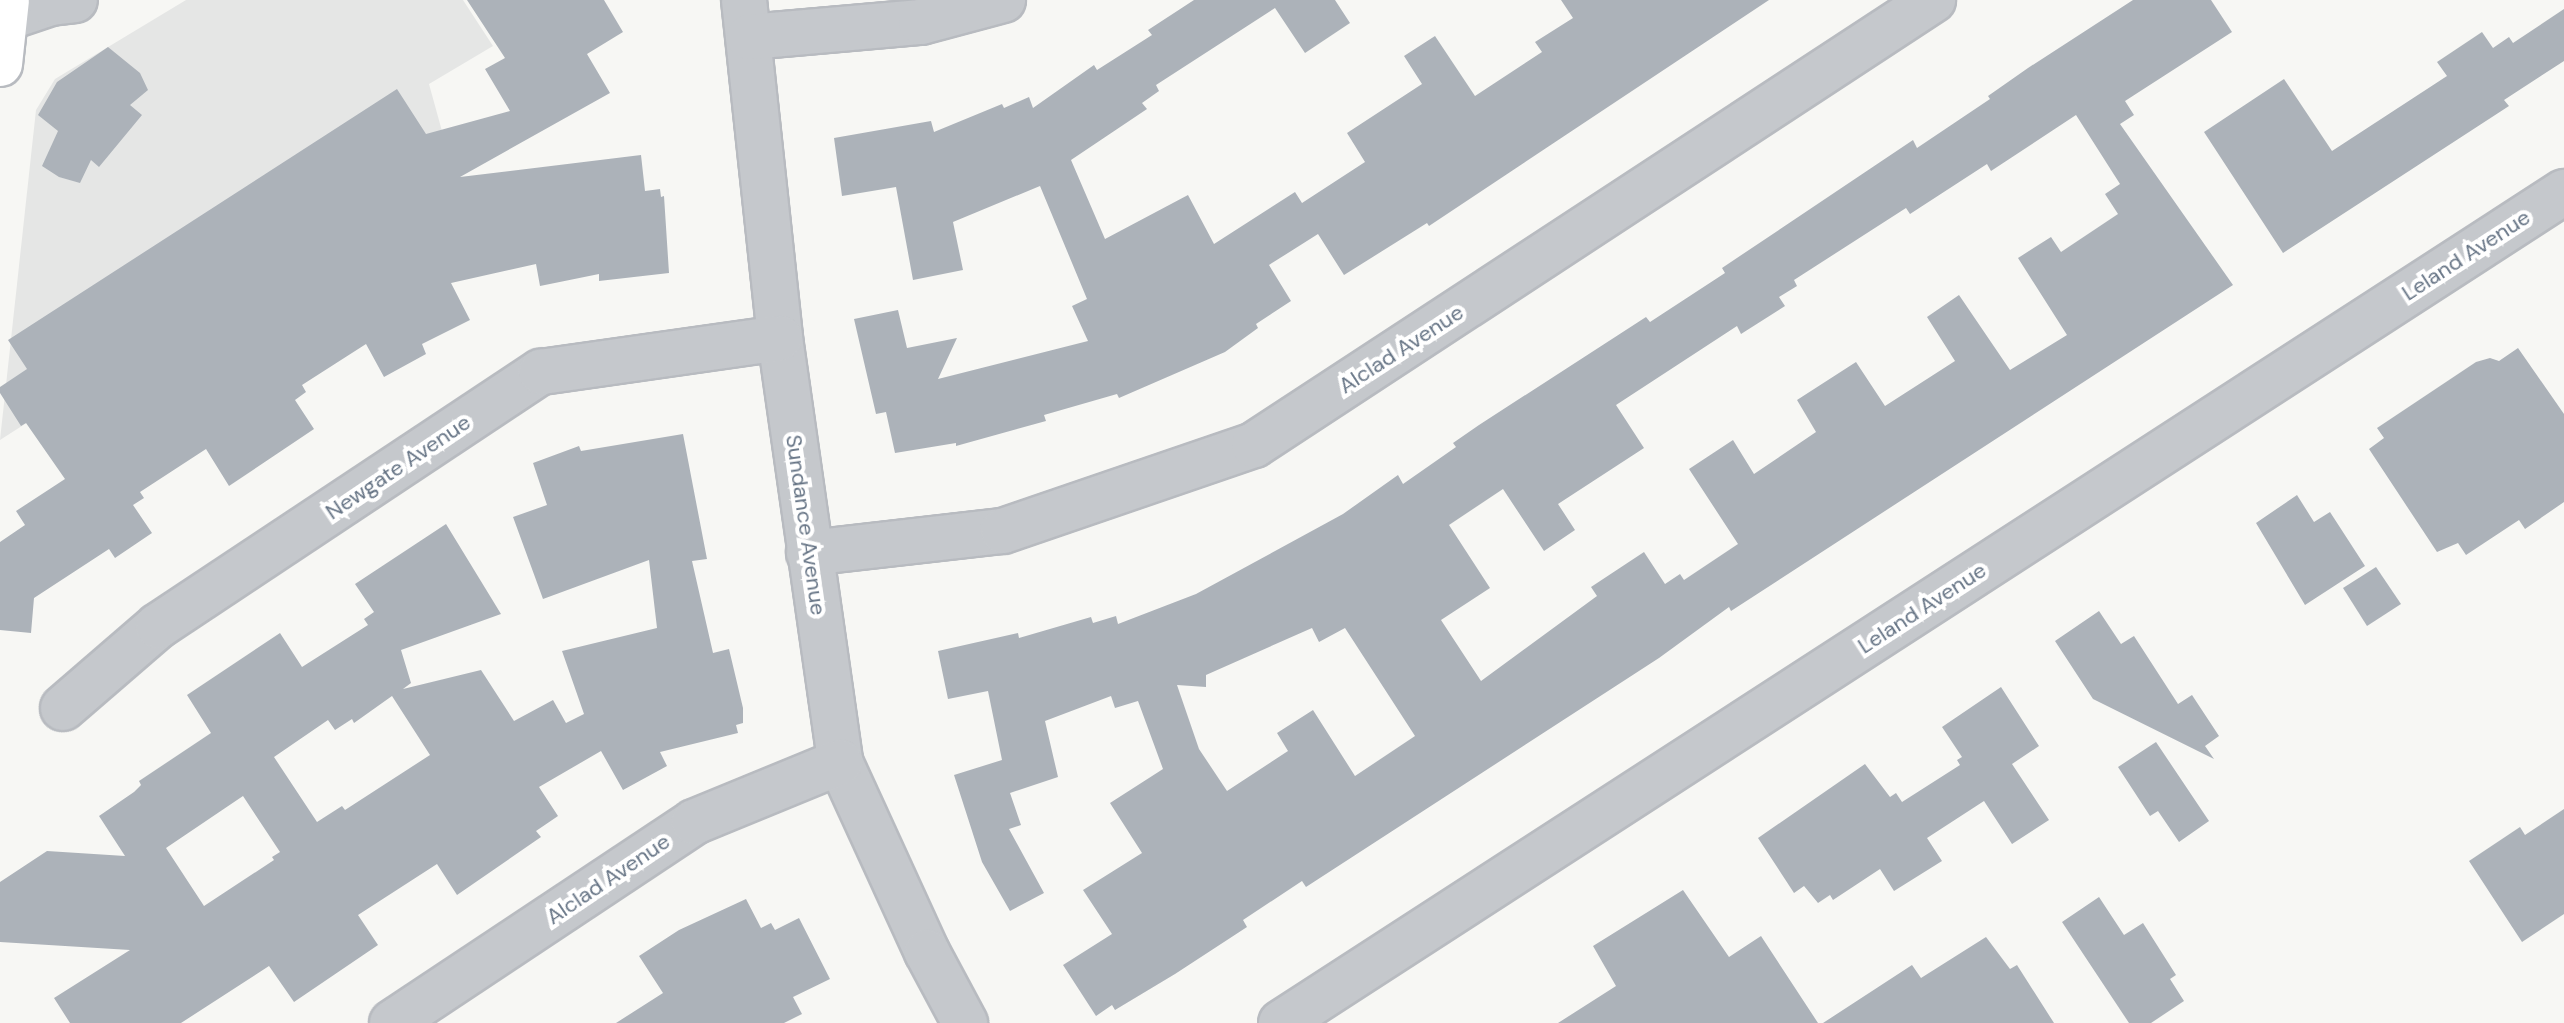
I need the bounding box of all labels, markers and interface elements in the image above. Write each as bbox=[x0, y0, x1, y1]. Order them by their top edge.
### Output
street label: Leland Avenue bbox=[2397, 204, 2535, 306]
street label: Alclad Avenue bbox=[1334, 299, 1468, 399]
street label: Newgate Avenue bbox=[321, 409, 475, 525]
street label: Sundance Avenue bbox=[780, 433, 832, 617]
street label: Leland Avenue bbox=[1853, 557, 1991, 659]
street label: Alclad Avenue bbox=[541, 828, 675, 930]

